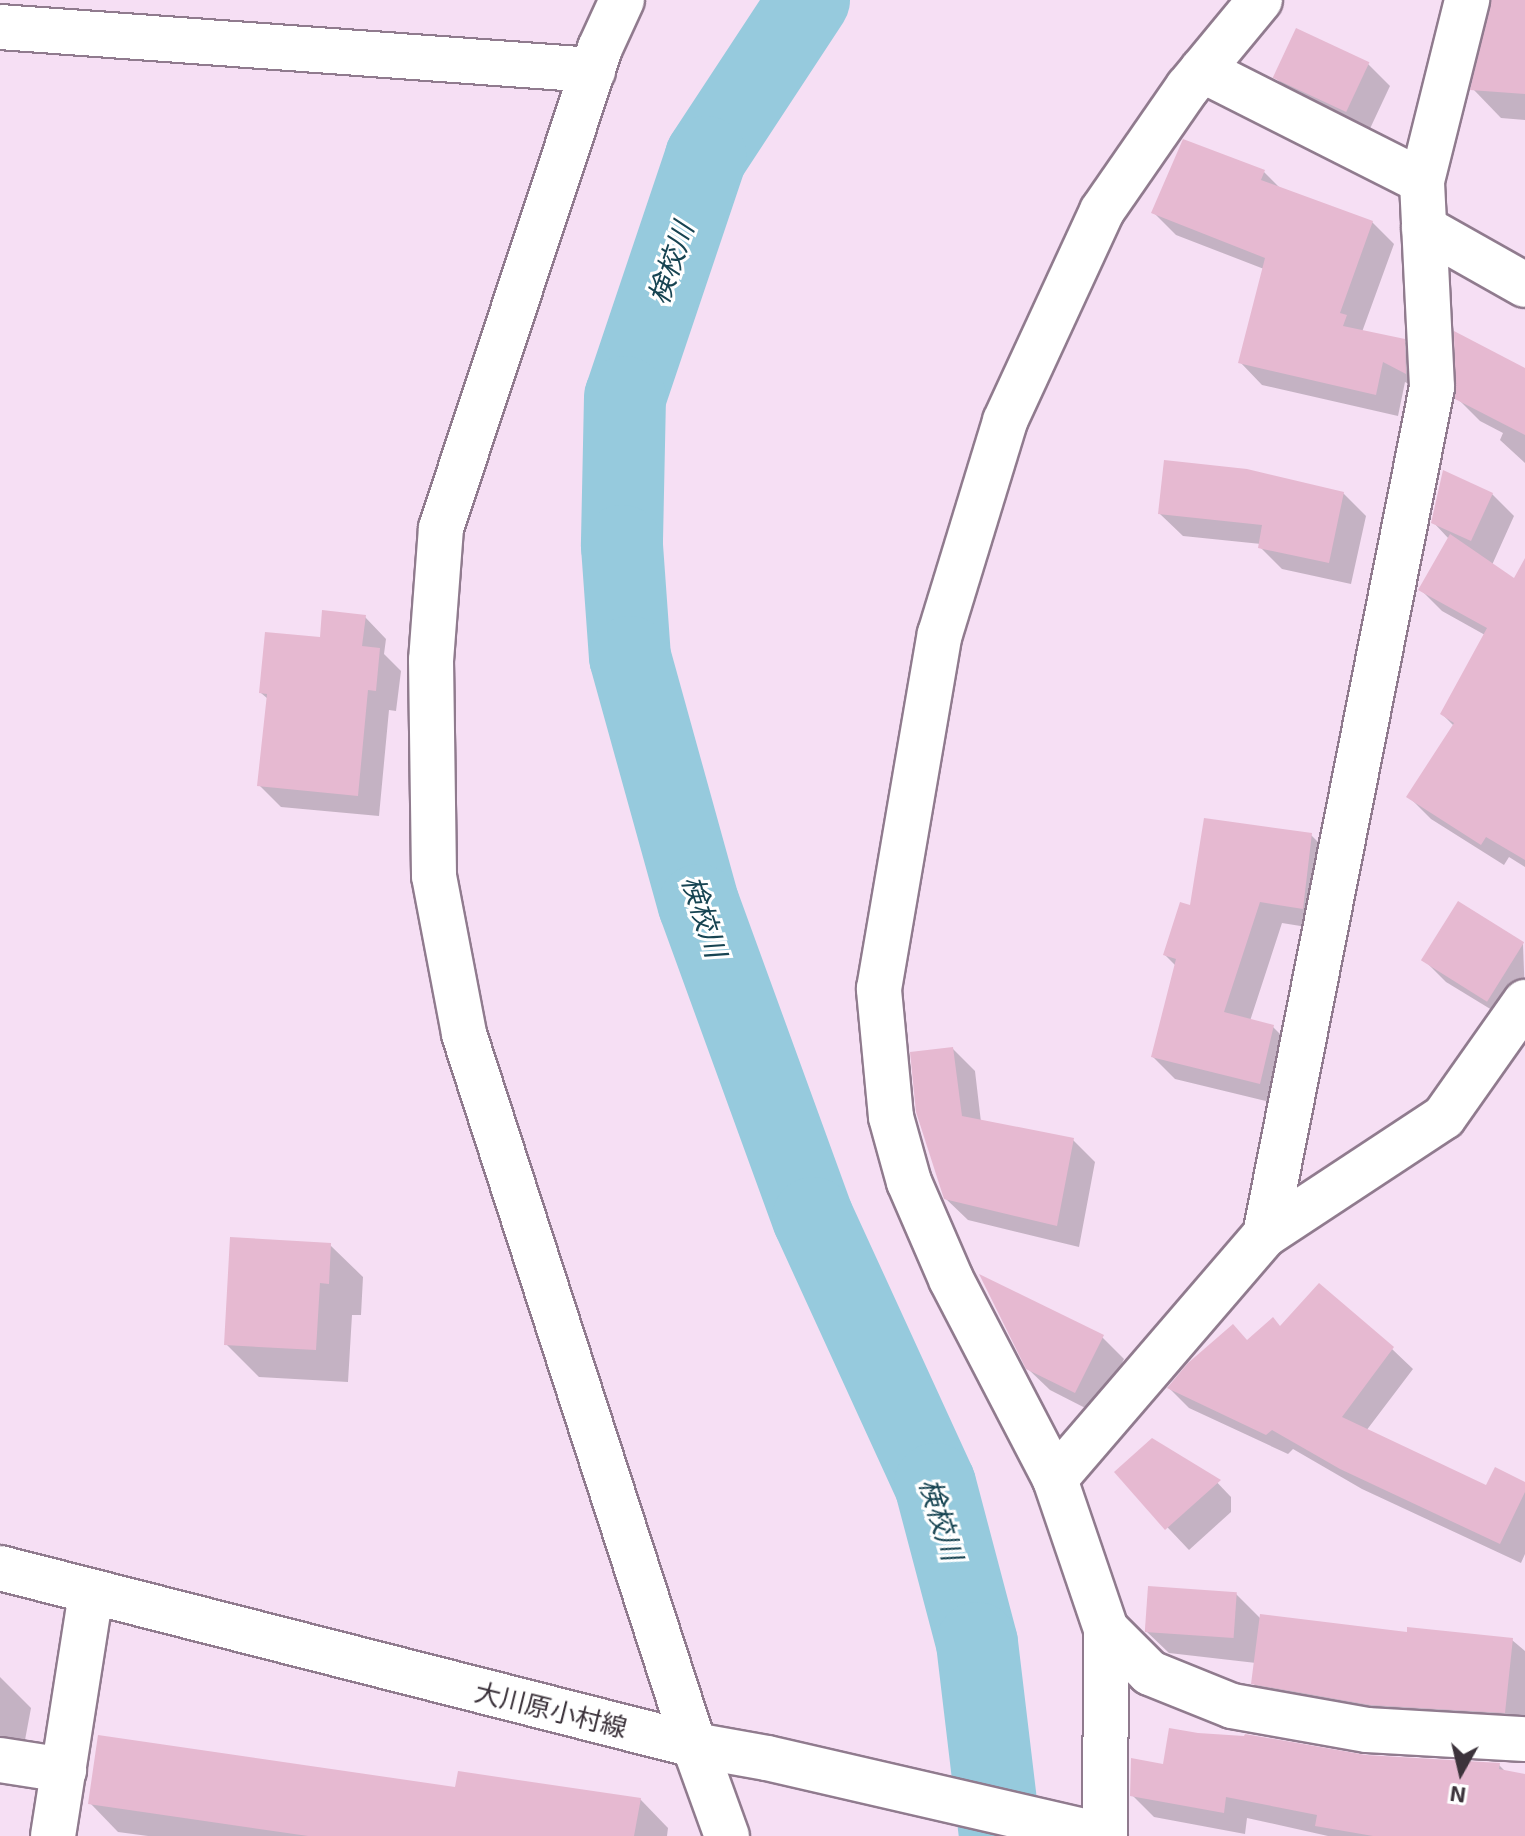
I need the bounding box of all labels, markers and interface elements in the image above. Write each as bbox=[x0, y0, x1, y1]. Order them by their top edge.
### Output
water label: 検校川 bbox=[640, 218, 700, 308]
water label: 検校川 bbox=[676, 871, 734, 961]
water label: 検校川 bbox=[914, 1474, 970, 1564]
street label: 大川原小村線 bbox=[472, 1675, 630, 1743]
north arrow bbox=[1421, 1732, 1501, 1812]
text: N bbox=[1448, 1782, 1467, 1810]

